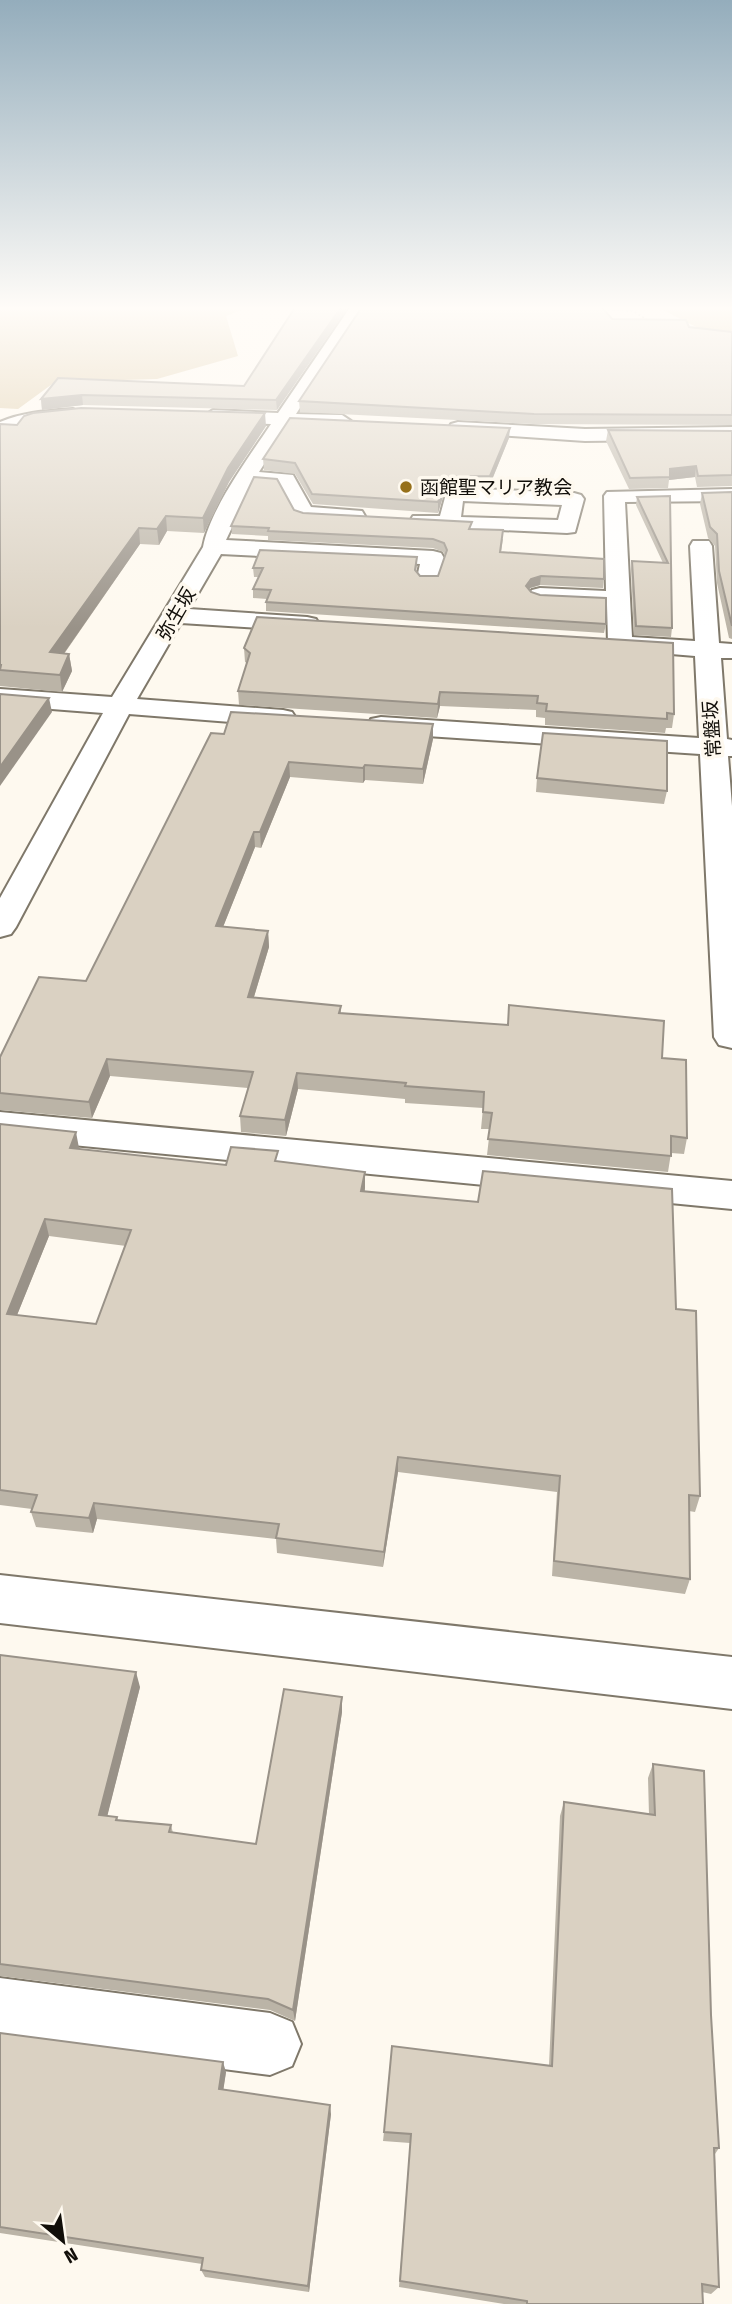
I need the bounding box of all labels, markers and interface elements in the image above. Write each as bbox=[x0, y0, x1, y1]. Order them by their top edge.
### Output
place label: 函館聖マリア教会 bbox=[420, 476, 572, 499]
marker: 函館聖マリア教会 bbox=[398, 479, 414, 495]
street label: 弥生坂 bbox=[152, 584, 200, 644]
street label: 常盤坂 bbox=[699, 700, 725, 758]
north arrow bbox=[28, 2206, 98, 2276]
text: N bbox=[60, 2243, 82, 2268]

